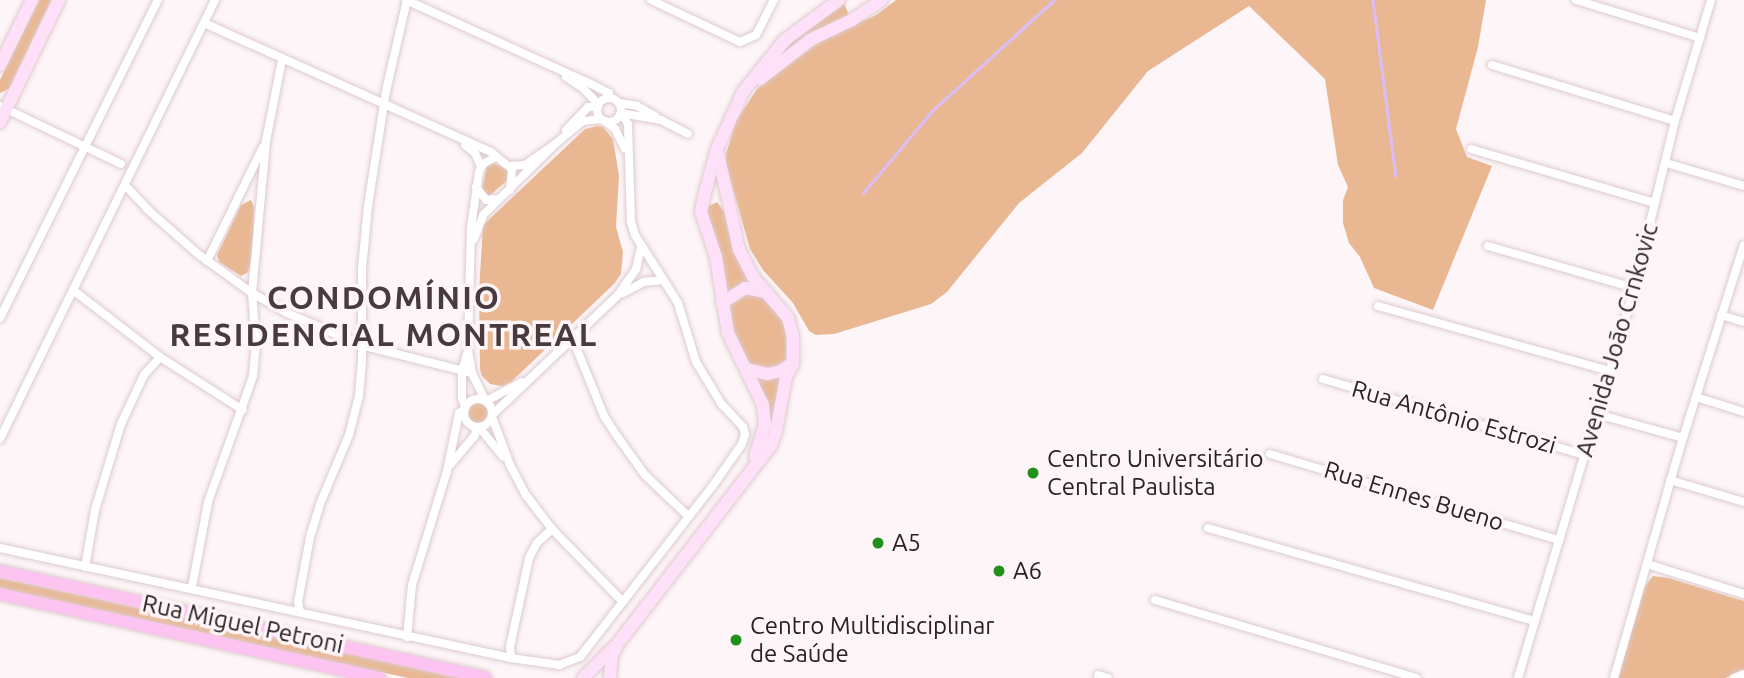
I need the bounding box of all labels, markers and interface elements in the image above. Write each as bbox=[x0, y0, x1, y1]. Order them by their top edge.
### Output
street label: Avenida João Crnkovic bbox=[1570, 220, 1664, 460]
district label: CONDOMÍNIO RESIDENCIAL MONTREAL bbox=[172, 279, 596, 354]
street label: Rua Antônio Estrozi bbox=[1348, 374, 1560, 460]
place label: Centro Universitário Central Paulista bbox=[1047, 445, 1264, 501]
street label: Rua Ennes Bueno bbox=[1321, 455, 1507, 537]
marker: Centro Universitário Central Paulista bbox=[1025, 465, 1041, 481]
place label: A5 bbox=[892, 529, 921, 557]
marker: A5 bbox=[870, 535, 886, 551]
place label: A6 bbox=[1013, 557, 1042, 585]
marker: A6 bbox=[991, 563, 1007, 579]
street label: Rua Miguel Petroni bbox=[140, 589, 346, 659]
place label: Centro Multidisciplinar de Saúde bbox=[750, 612, 994, 668]
marker: Centro Multidisciplinar de Saúde bbox=[728, 632, 744, 648]

